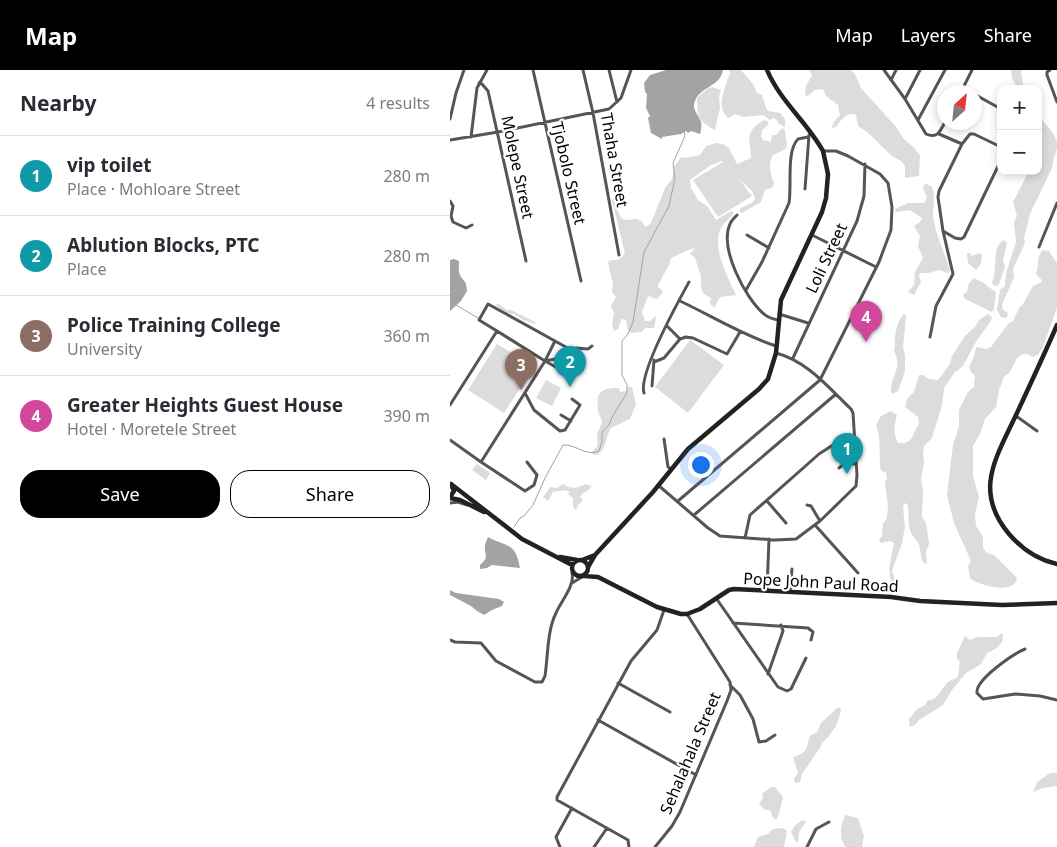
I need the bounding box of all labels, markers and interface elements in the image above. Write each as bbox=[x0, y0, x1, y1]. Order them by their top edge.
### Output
text: Map bbox=[25, 19, 77, 52]
text: Map bbox=[835, 23, 873, 47]
text: Layers bbox=[901, 23, 956, 47]
text: Share bbox=[984, 23, 1032, 47]
north arrow bbox=[937, 85, 982, 130]
map controls bbox=[997, 85, 1042, 175]
button: + bbox=[997, 85, 1042, 130]
text: Nearby bbox=[20, 89, 96, 117]
text: 4 results bbox=[366, 92, 430, 114]
street label: Thaha Street bbox=[596, 111, 634, 209]
street label: Molepe Street bbox=[496, 113, 540, 221]
street label: Tjobolo Street bbox=[546, 119, 592, 227]
button: − bbox=[997, 130, 1042, 175]
text: vip toilet bbox=[67, 152, 152, 178]
text: 1 bbox=[31, 165, 41, 187]
text: 280 m bbox=[383, 165, 430, 187]
text: Place · Mohloare Street bbox=[67, 178, 240, 200]
street label: Loli Street bbox=[800, 219, 852, 297]
text: Ablution Blocks, PTC bbox=[67, 232, 260, 258]
text: 2 bbox=[31, 245, 41, 267]
text: 280 m bbox=[383, 245, 430, 267]
text: Place bbox=[67, 258, 107, 280]
pin: 4 bbox=[850, 301, 882, 342]
text: Police Training College bbox=[67, 312, 281, 338]
text: 3 bbox=[31, 325, 41, 347]
text: 360 m bbox=[383, 325, 430, 347]
text: University bbox=[67, 338, 142, 360]
pin: 2 bbox=[554, 346, 586, 387]
pin: 3 bbox=[505, 349, 537, 390]
text: Greater Heights Guest House bbox=[67, 392, 343, 418]
text: 4 bbox=[31, 405, 41, 427]
text: 390 m bbox=[383, 405, 430, 427]
text: Hotel · Moretele Street bbox=[67, 418, 236, 440]
pin: 1 bbox=[831, 433, 863, 474]
your location bbox=[688, 452, 714, 478]
button: Save bbox=[20, 470, 220, 518]
button: Share bbox=[230, 470, 430, 518]
street label: Pope John Paul Road bbox=[743, 567, 899, 597]
street label: Sehalahala Street bbox=[654, 688, 726, 817]

